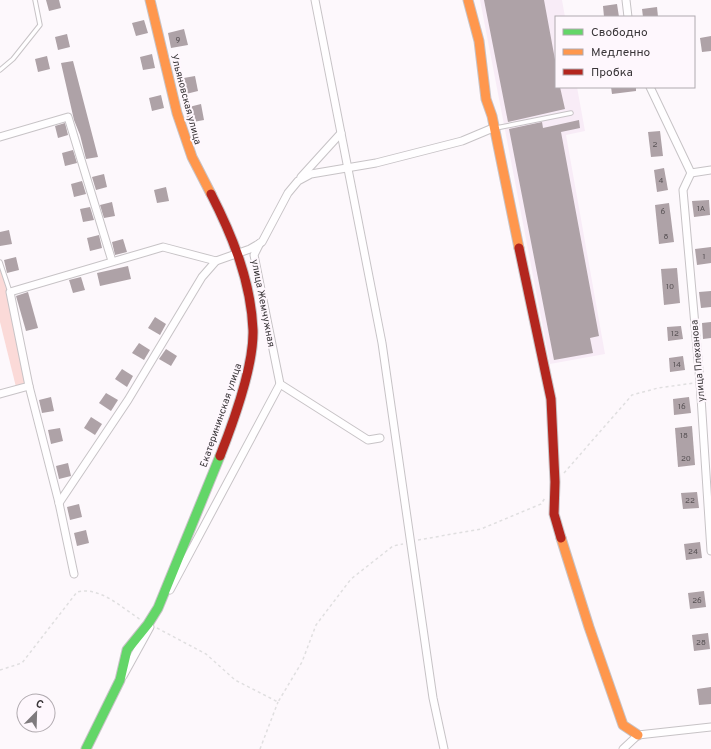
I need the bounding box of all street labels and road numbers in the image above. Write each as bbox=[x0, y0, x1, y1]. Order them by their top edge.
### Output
street label: Ульяновская улица bbox=[167, 53, 204, 146]
street label: улица Жемчужная bbox=[248, 258, 277, 348]
street label: улица Плеханова bbox=[688, 319, 709, 403]
street label: Екатерининская улица bbox=[197, 362, 245, 469]

